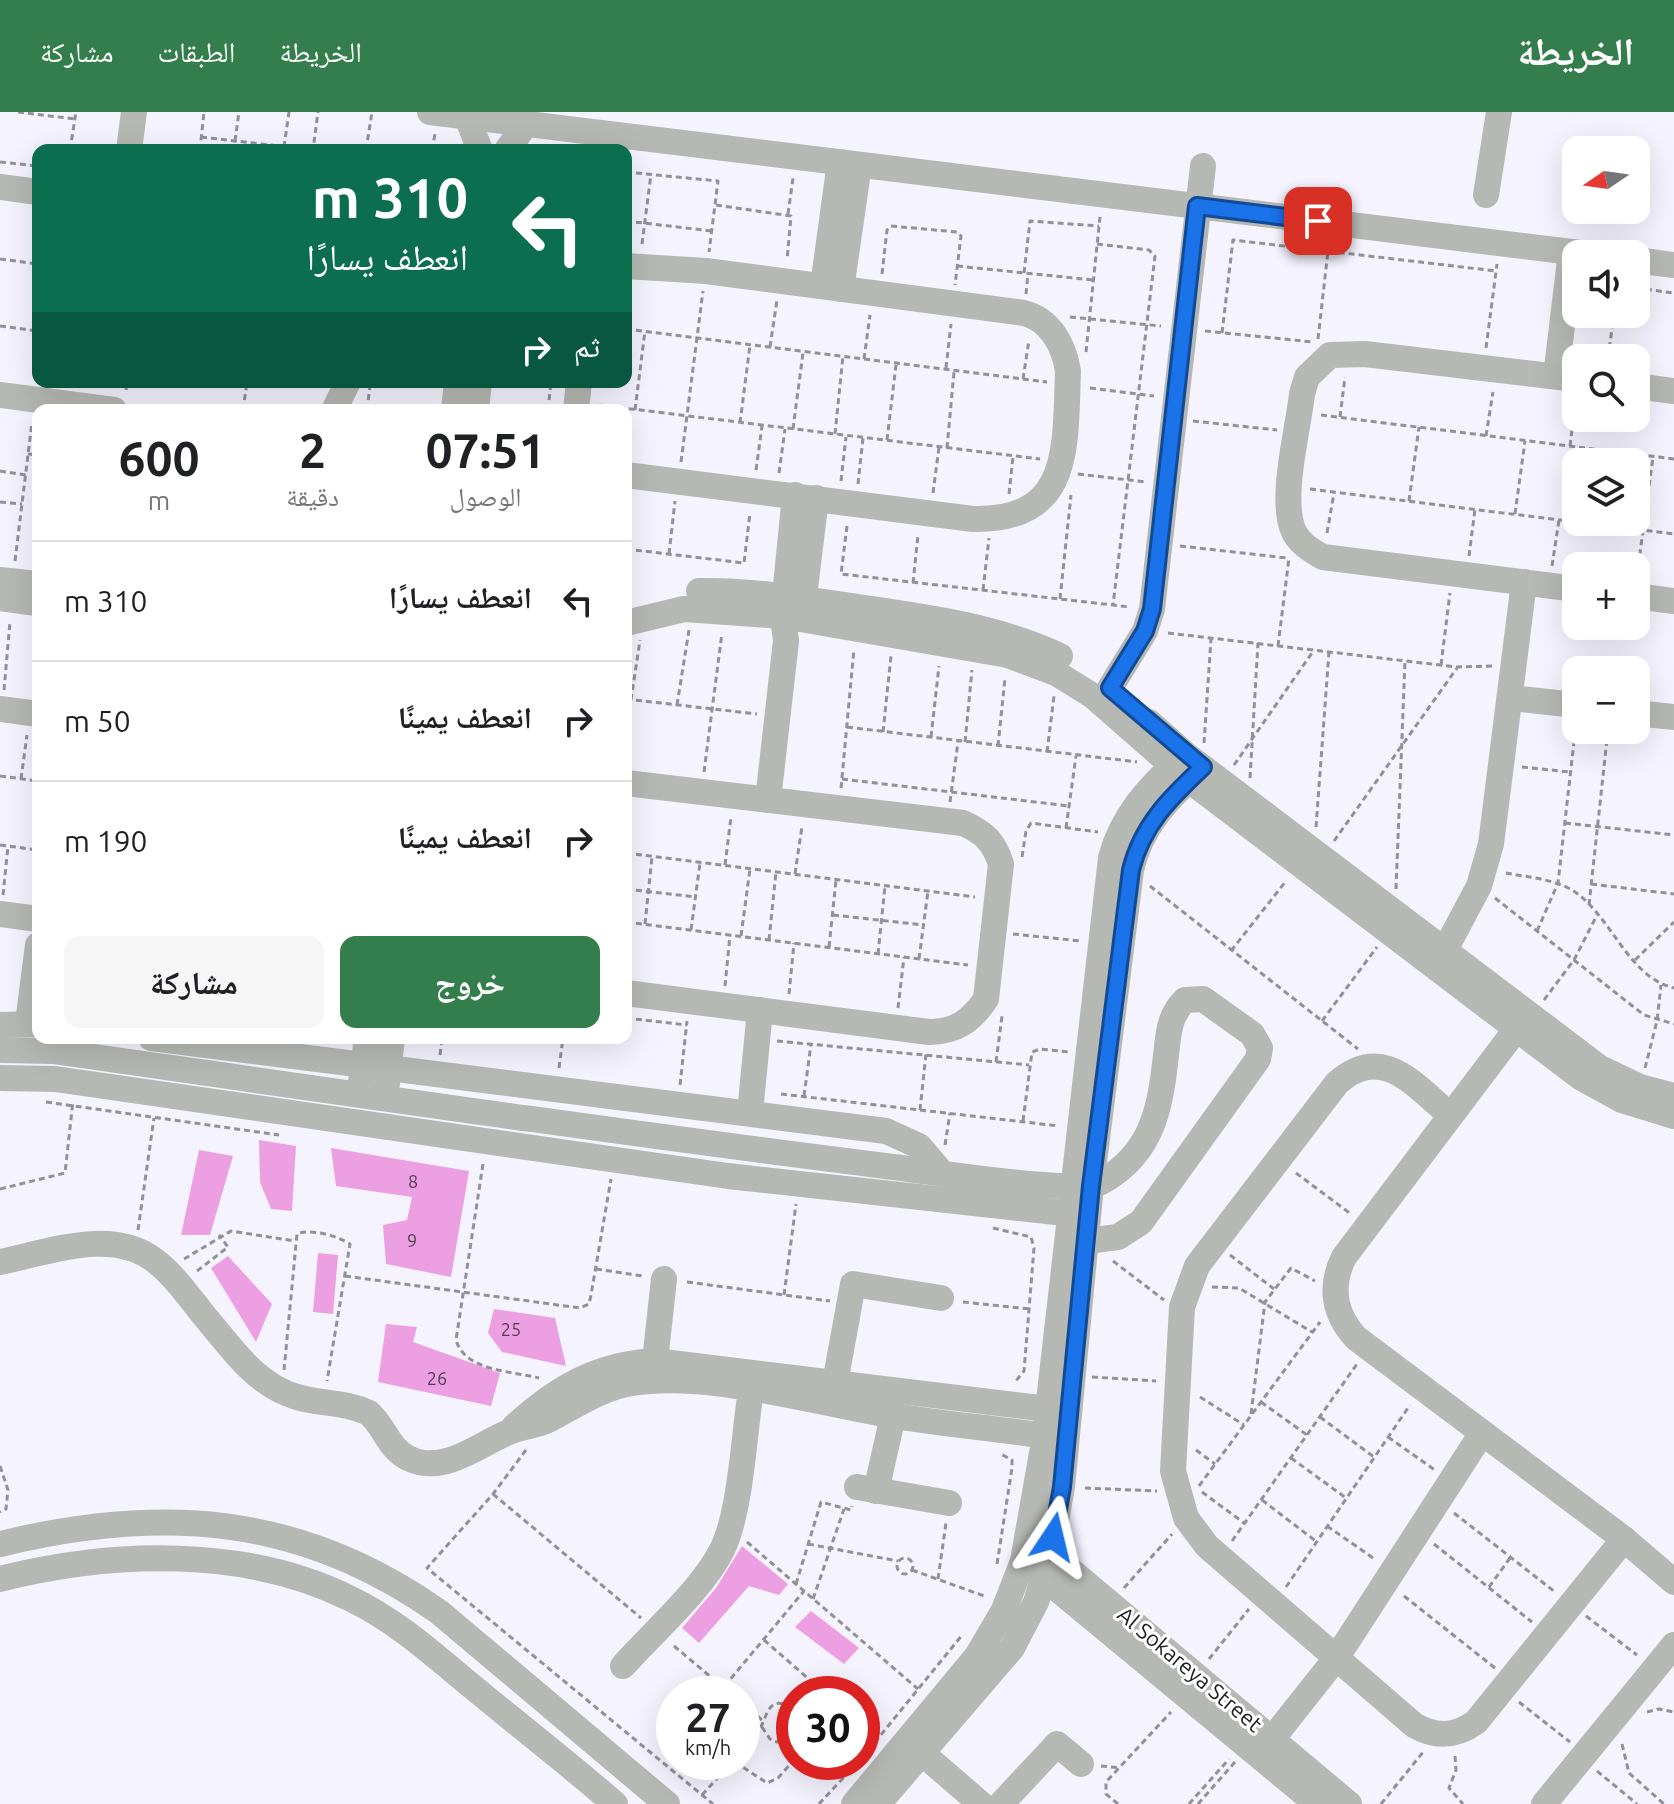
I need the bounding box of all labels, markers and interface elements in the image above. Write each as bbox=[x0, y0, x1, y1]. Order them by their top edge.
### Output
text: الخريطة bbox=[1517, 30, 1634, 72]
text: مشاركة bbox=[40, 36, 114, 67]
text: الطبقات bbox=[158, 36, 235, 67]
text: الخريطة bbox=[279, 36, 362, 67]
north arrow bbox=[1562, 136, 1650, 224]
map controls bbox=[1562, 136, 1650, 744]
text: 310 m bbox=[312, 166, 468, 229]
icon: left bbox=[496, 176, 600, 280]
pin bbox=[1284, 187, 1352, 255]
icon: arrive bbox=[1296, 199, 1340, 243]
text: انعطف يسارًا bbox=[307, 236, 468, 277]
button: sound bbox=[1562, 240, 1650, 328]
icon: right bbox=[514, 328, 558, 372]
text: ثم bbox=[574, 329, 600, 363]
button: search bbox=[1562, 344, 1650, 432]
text: 2 bbox=[299, 423, 326, 477]
text: 07:51 bbox=[425, 423, 546, 477]
text: 600 bbox=[118, 431, 200, 485]
button: layers bbox=[1562, 448, 1650, 536]
text: دقيقة bbox=[286, 482, 339, 511]
text: الوصول bbox=[450, 482, 521, 511]
text: m bbox=[148, 486, 170, 515]
button: + bbox=[1562, 552, 1650, 640]
icon: left bbox=[556, 579, 600, 623]
text: انعطف يسارًا bbox=[389, 580, 532, 614]
text: 310 m bbox=[64, 584, 148, 618]
button: − bbox=[1562, 656, 1650, 744]
icon: right bbox=[556, 699, 600, 743]
text: انعطف يمينًا bbox=[398, 700, 532, 734]
text: 50 m bbox=[64, 704, 131, 738]
icon: right bbox=[556, 819, 600, 863]
text: انعطف يمينًا bbox=[398, 820, 532, 854]
text: 190 m bbox=[64, 824, 148, 858]
button: مشاركة bbox=[64, 936, 324, 1028]
button: خروج bbox=[340, 936, 600, 1028]
house number: 8 bbox=[408, 1171, 418, 1191]
house number: 9 bbox=[407, 1230, 417, 1250]
house number: 25 bbox=[501, 1319, 521, 1339]
house number: 26 bbox=[427, 1368, 447, 1388]
position arrow bbox=[1011, 1495, 1095, 1579]
street label: Al Sokareya Street bbox=[1113, 1601, 1268, 1736]
speed limit sign: 30 bbox=[776, 1676, 880, 1780]
text: 27 bbox=[685, 1695, 731, 1740]
text: km/h bbox=[685, 1736, 731, 1759]

